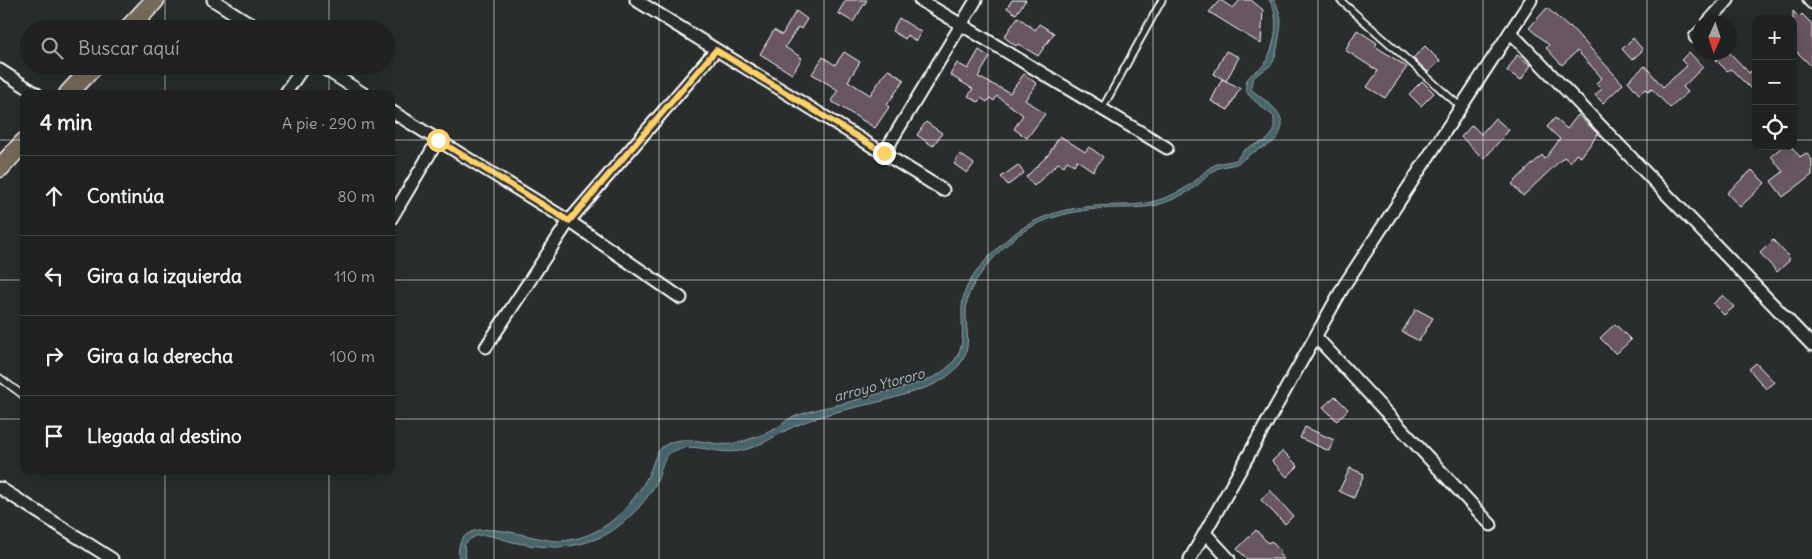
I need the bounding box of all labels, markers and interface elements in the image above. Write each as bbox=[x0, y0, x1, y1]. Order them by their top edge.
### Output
north arrow bbox=[1692, 15, 1737, 60]
map controls bbox=[1752, 15, 1797, 150]
button: + bbox=[1752, 15, 1797, 60]
search box bbox=[20, 20, 395, 75]
icon: search bbox=[38, 34, 66, 62]
text: Buscar aquí bbox=[78, 36, 179, 60]
button: − bbox=[1752, 60, 1797, 105]
button: locate bbox=[1752, 105, 1797, 150]
text: 4 min bbox=[40, 109, 92, 136]
text: A pie · 290 m bbox=[282, 113, 375, 133]
route start bbox=[427, 129, 450, 152]
route end bbox=[873, 142, 896, 165]
icon: ahead bbox=[40, 182, 68, 210]
text: Continúa bbox=[87, 184, 164, 208]
text: 80 m bbox=[337, 186, 375, 206]
icon: left bbox=[40, 262, 68, 290]
text: Gira a la izquierda bbox=[87, 264, 242, 288]
text: 110 m bbox=[334, 266, 375, 286]
icon: right bbox=[40, 342, 68, 370]
text: Gira a la derecha bbox=[87, 344, 233, 368]
text: 100 m bbox=[330, 346, 375, 366]
water label: arroyo Ytororo bbox=[832, 364, 927, 406]
icon: arrive bbox=[40, 422, 68, 450]
text: Llegada al destino bbox=[87, 424, 242, 448]

